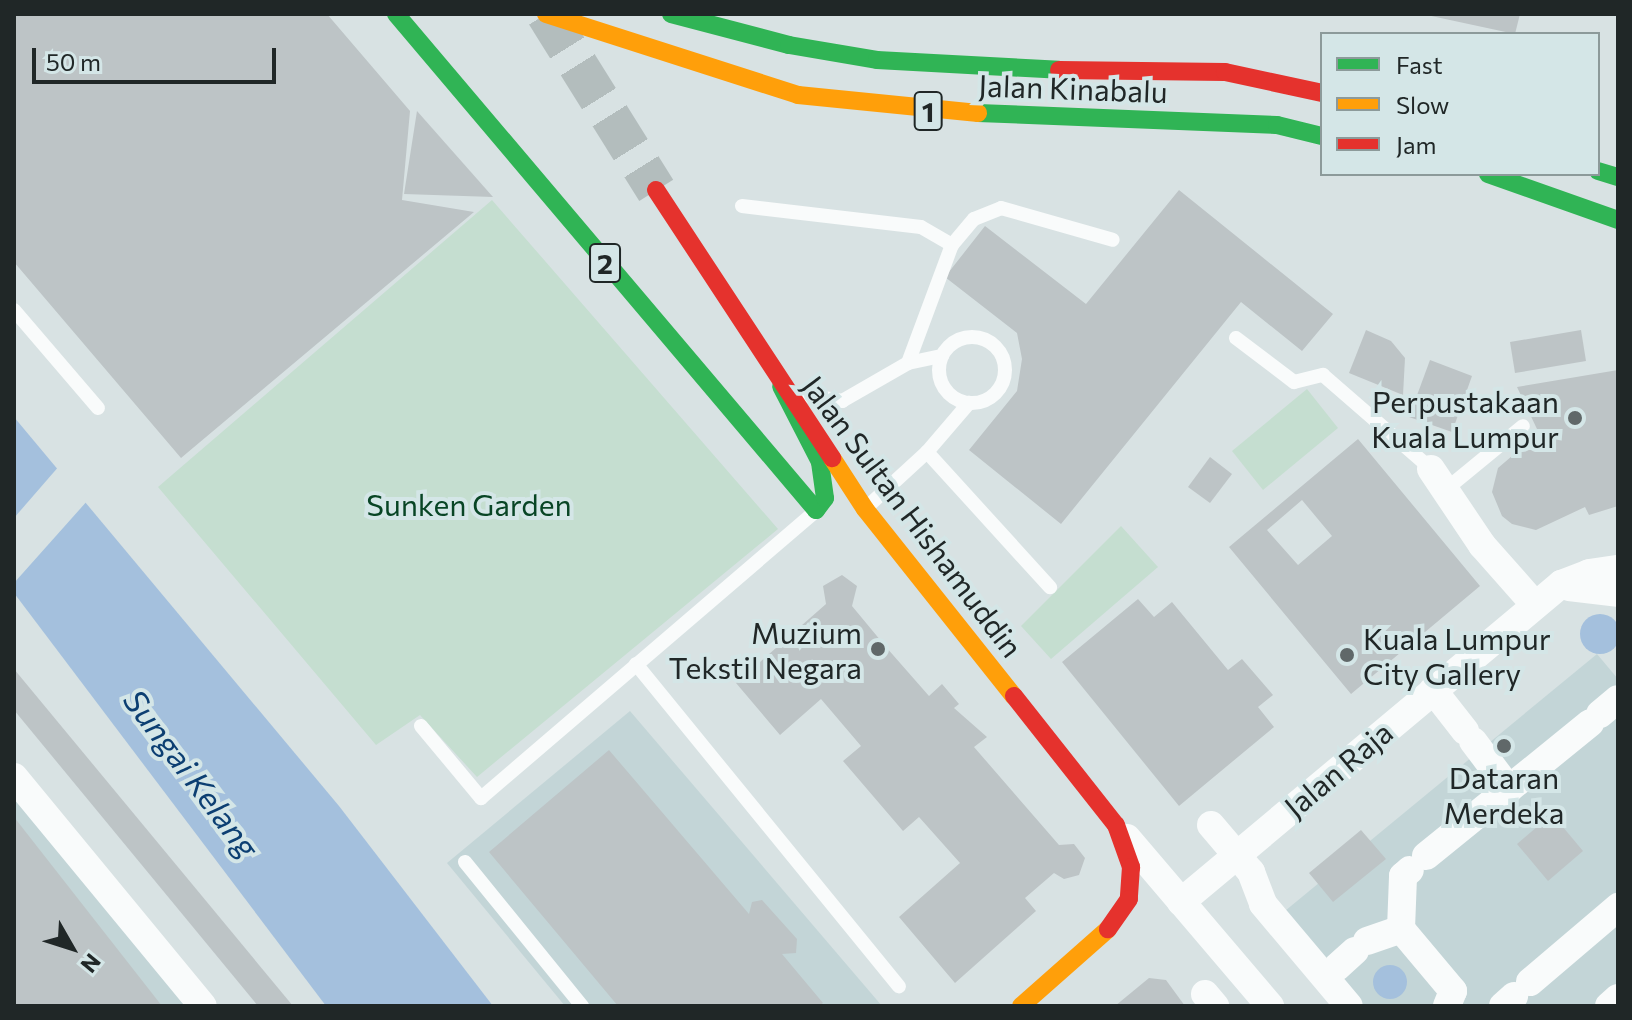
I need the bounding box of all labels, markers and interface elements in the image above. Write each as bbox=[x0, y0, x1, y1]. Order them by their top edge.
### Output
scale bar bbox=[36, 32, 280, 82]
legend bbox=[1320, 32, 1600, 176]
text: 50 m bbox=[46, 47, 101, 76]
text: Fast bbox=[1396, 50, 1443, 79]
street label: Jalan Kinabalu bbox=[978, 67, 1168, 109]
road number: 1 bbox=[912, 87, 944, 135]
text: Slow bbox=[1396, 90, 1449, 119]
text: Jam bbox=[1396, 130, 1436, 159]
road number: 2 bbox=[589, 239, 621, 287]
street label: Jalan Sultan Hishamuddin bbox=[795, 368, 1031, 664]
place label: Perpustakaan Kuala Lumpur bbox=[1371, 383, 1559, 454]
marker: Perpustakaan Kuala Lumpur bbox=[1566, 409, 1584, 427]
park label: Sunken Garden bbox=[366, 486, 572, 522]
place label: Muzium Tekstil Negara bbox=[669, 614, 862, 684]
place label: Kuala Lumpur City Gallery bbox=[1363, 620, 1551, 690]
marker: Muzium Tekstil Negara bbox=[869, 640, 887, 658]
marker: Kuala Lumpur City Gallery bbox=[1338, 646, 1356, 664]
water label: Sungai Kelang bbox=[116, 681, 268, 865]
street label: Jalan Raja bbox=[1277, 714, 1399, 824]
marker: Dataran Merdeka bbox=[1495, 737, 1513, 755]
place label: Dataran Merdeka bbox=[1443, 759, 1565, 830]
north arrow bbox=[32, 908, 112, 988]
text: N bbox=[75, 949, 107, 978]

